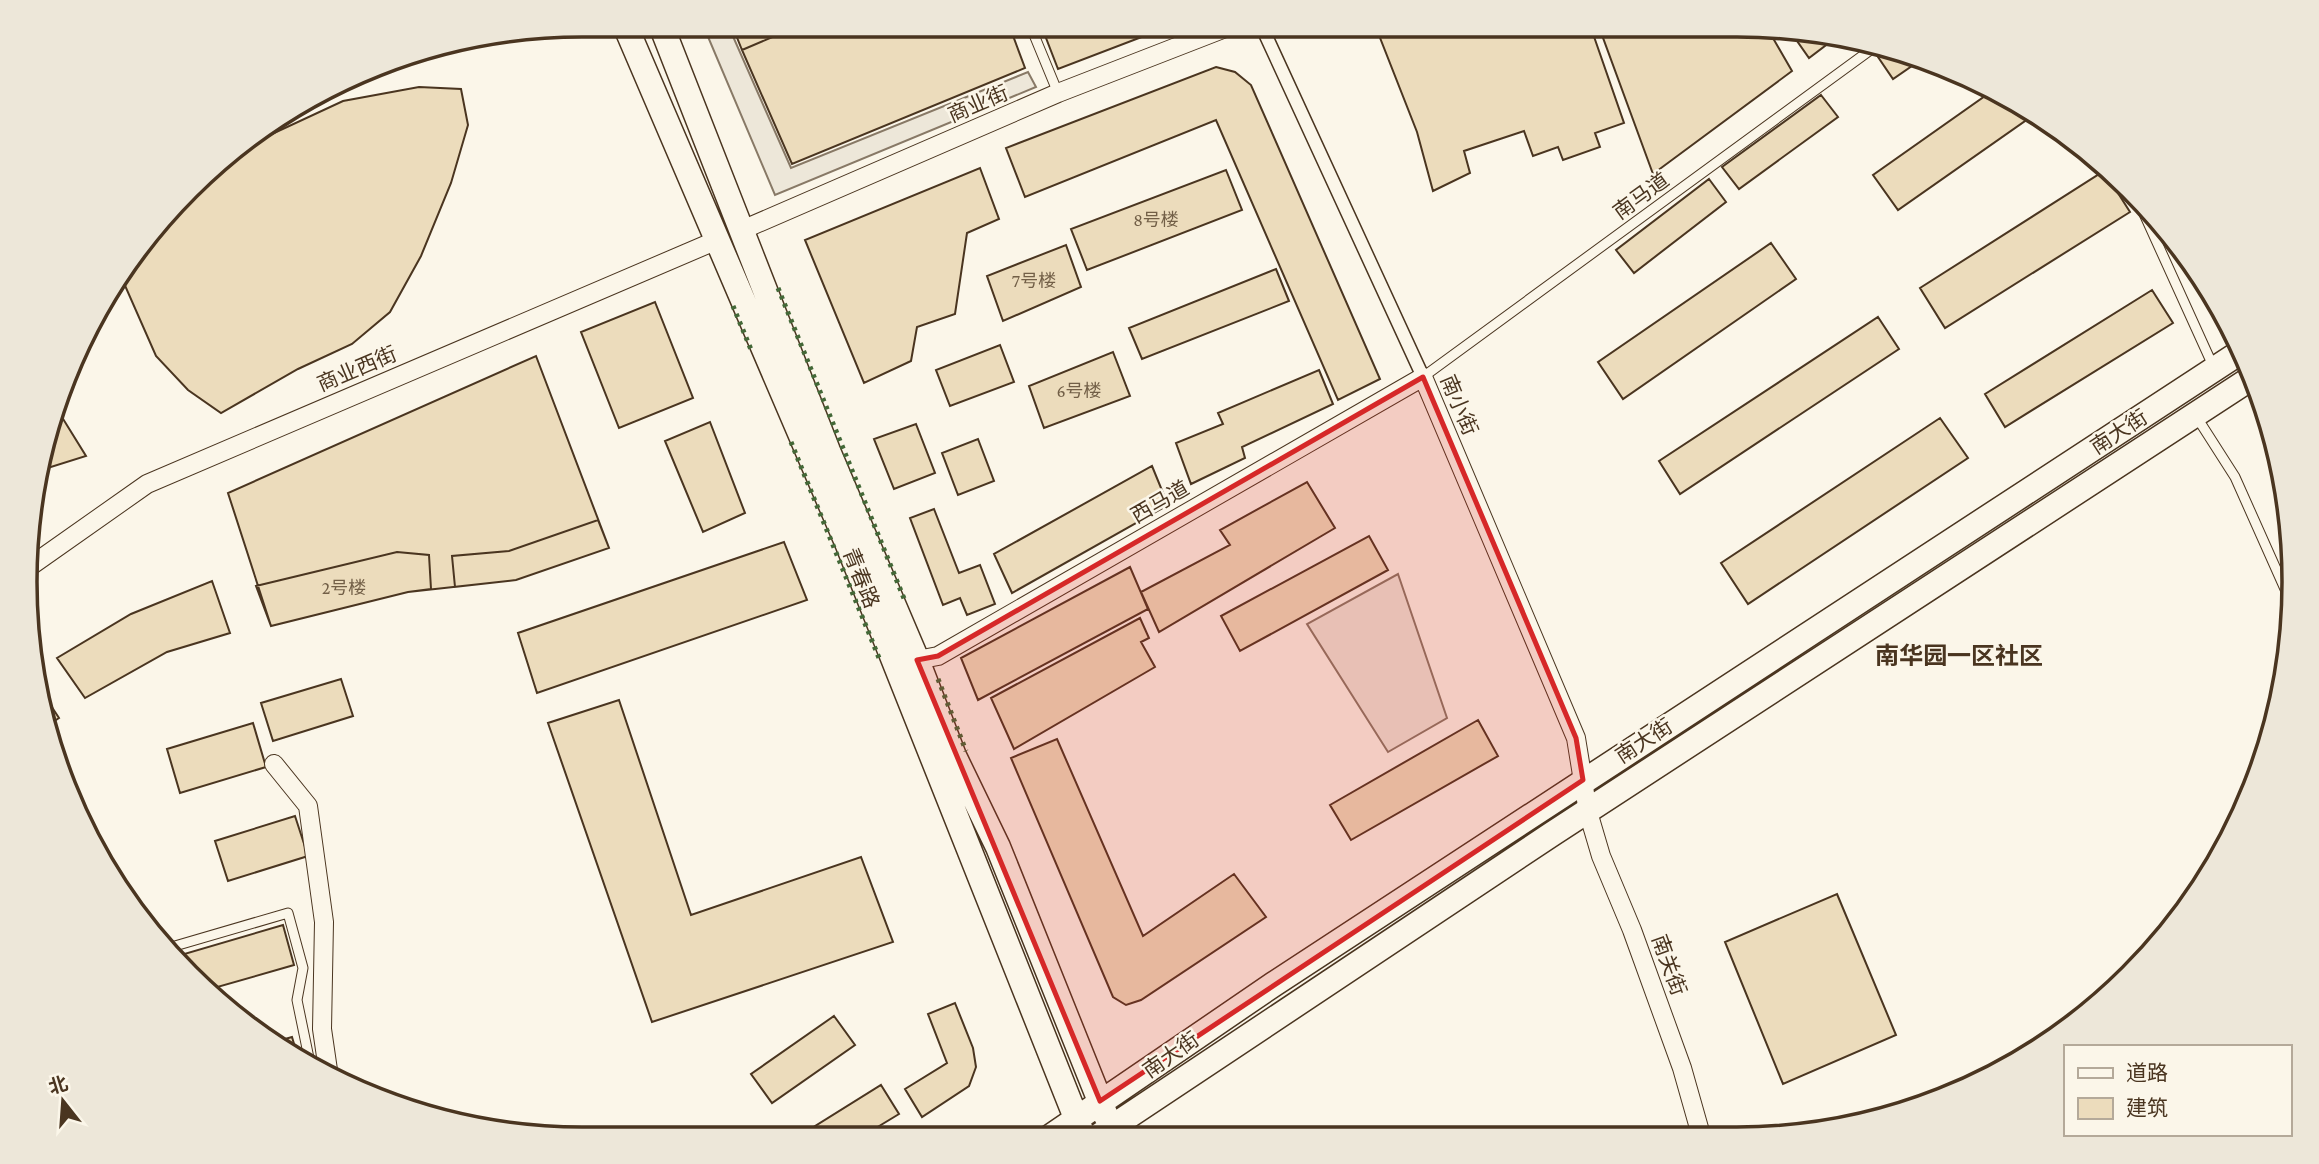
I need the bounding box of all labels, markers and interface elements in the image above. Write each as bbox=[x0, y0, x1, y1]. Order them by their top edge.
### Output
street label: 商业街 bbox=[944, 81, 1012, 127]
street label: 南马道 bbox=[1608, 168, 1674, 224]
house number: 8号楼 bbox=[1133, 210, 1179, 230]
house number: 7号楼 bbox=[1012, 271, 1056, 291]
street label: 商业西街 bbox=[314, 342, 400, 396]
street label: 南小街 bbox=[1436, 371, 1482, 439]
house number: 6号楼 bbox=[1056, 381, 1102, 401]
street label: 南大街 bbox=[2086, 405, 2152, 459]
street label: 西马道 bbox=[1127, 476, 1193, 528]
street label: 青春路 bbox=[838, 544, 884, 612]
house number: 2号楼 bbox=[322, 578, 366, 598]
district label: 南华园一区社区 bbox=[1875, 642, 2043, 669]
street label: 南大街 bbox=[1611, 714, 1677, 768]
street label: 南关街 bbox=[1647, 931, 1691, 999]
street label: 南大街 bbox=[1138, 1027, 1204, 1083]
legend bbox=[2064, 1045, 2291, 1136]
text: 道路 bbox=[2126, 1061, 2168, 1085]
north arrow bbox=[28, 1066, 98, 1136]
text: 北 bbox=[46, 1072, 70, 1098]
text: 建筑 bbox=[2126, 1096, 2168, 1120]

